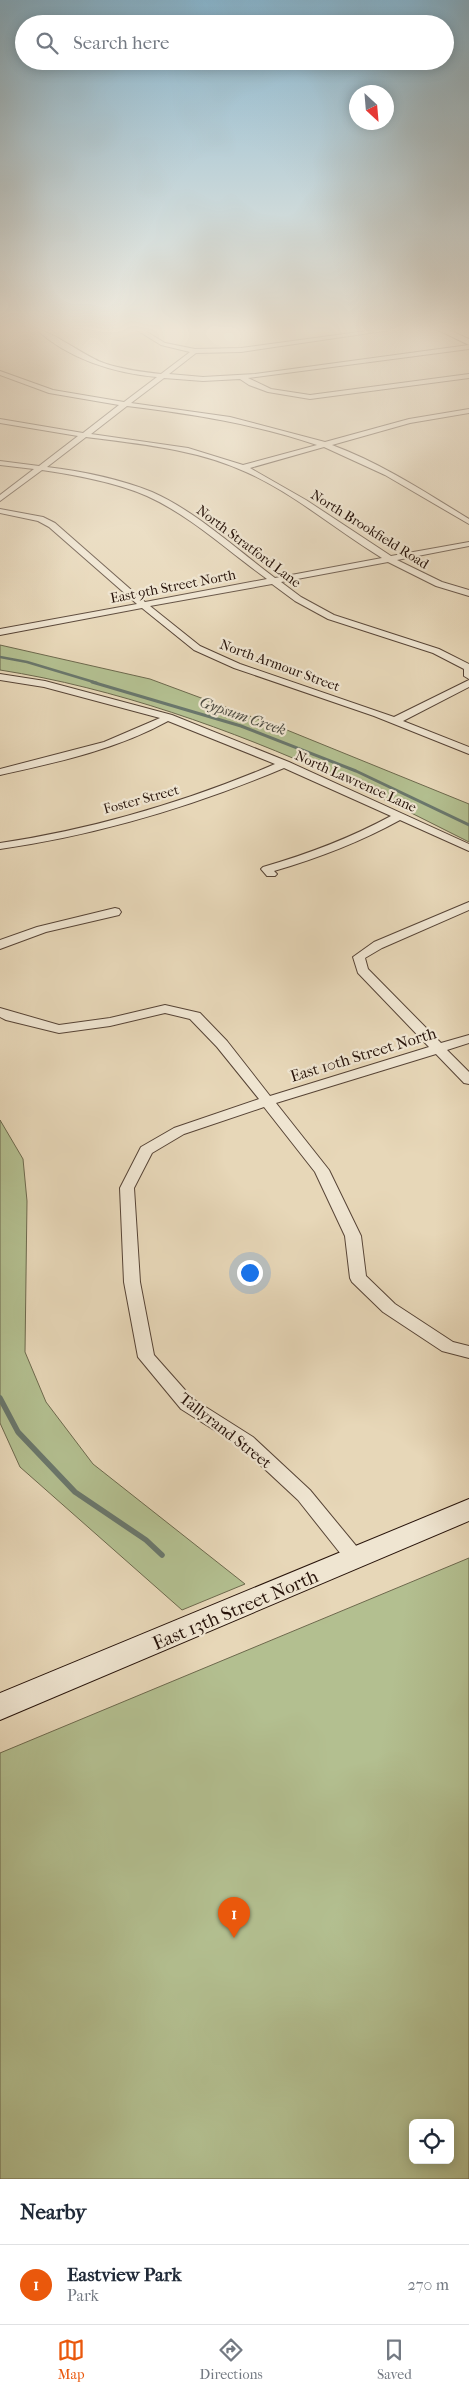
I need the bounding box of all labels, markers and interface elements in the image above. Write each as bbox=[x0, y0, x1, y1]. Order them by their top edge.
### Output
search box bbox=[15, 15, 454, 70]
icon: search bbox=[33, 29, 61, 57]
text: Search here bbox=[73, 32, 169, 54]
north arrow bbox=[349, 85, 394, 130]
street label: North Brookfield Road bbox=[308, 486, 432, 573]
street label: North Stratford Lane bbox=[193, 502, 304, 591]
street label: East 9th Street North bbox=[109, 566, 237, 607]
street label: North Armour Street bbox=[217, 636, 342, 695]
water label: Gypsum Creek bbox=[197, 693, 289, 739]
street label: North Lawrence Lane bbox=[292, 747, 419, 816]
street label: Foster Street bbox=[101, 781, 181, 818]
street label: East 10th Street North bbox=[288, 1023, 439, 1086]
your location bbox=[237, 1260, 263, 1286]
street label: Tallyrand Street bbox=[176, 1389, 276, 1472]
street label: East 13th Street North bbox=[149, 1565, 322, 1655]
pin: 1 bbox=[218, 1897, 250, 1938]
map controls bbox=[409, 2119, 454, 2164]
button: locate bbox=[409, 2119, 454, 2164]
text: Nearby bbox=[20, 2200, 86, 2224]
text: Eastview Park bbox=[67, 2264, 181, 2286]
text: 1 bbox=[33, 2275, 39, 2294]
text: 270 m bbox=[408, 2275, 449, 2294]
text: Park bbox=[67, 2286, 99, 2305]
tab: Map bbox=[57, 2336, 85, 2383]
tab: Directions bbox=[200, 2336, 263, 2383]
tab: Saved bbox=[377, 2336, 412, 2383]

